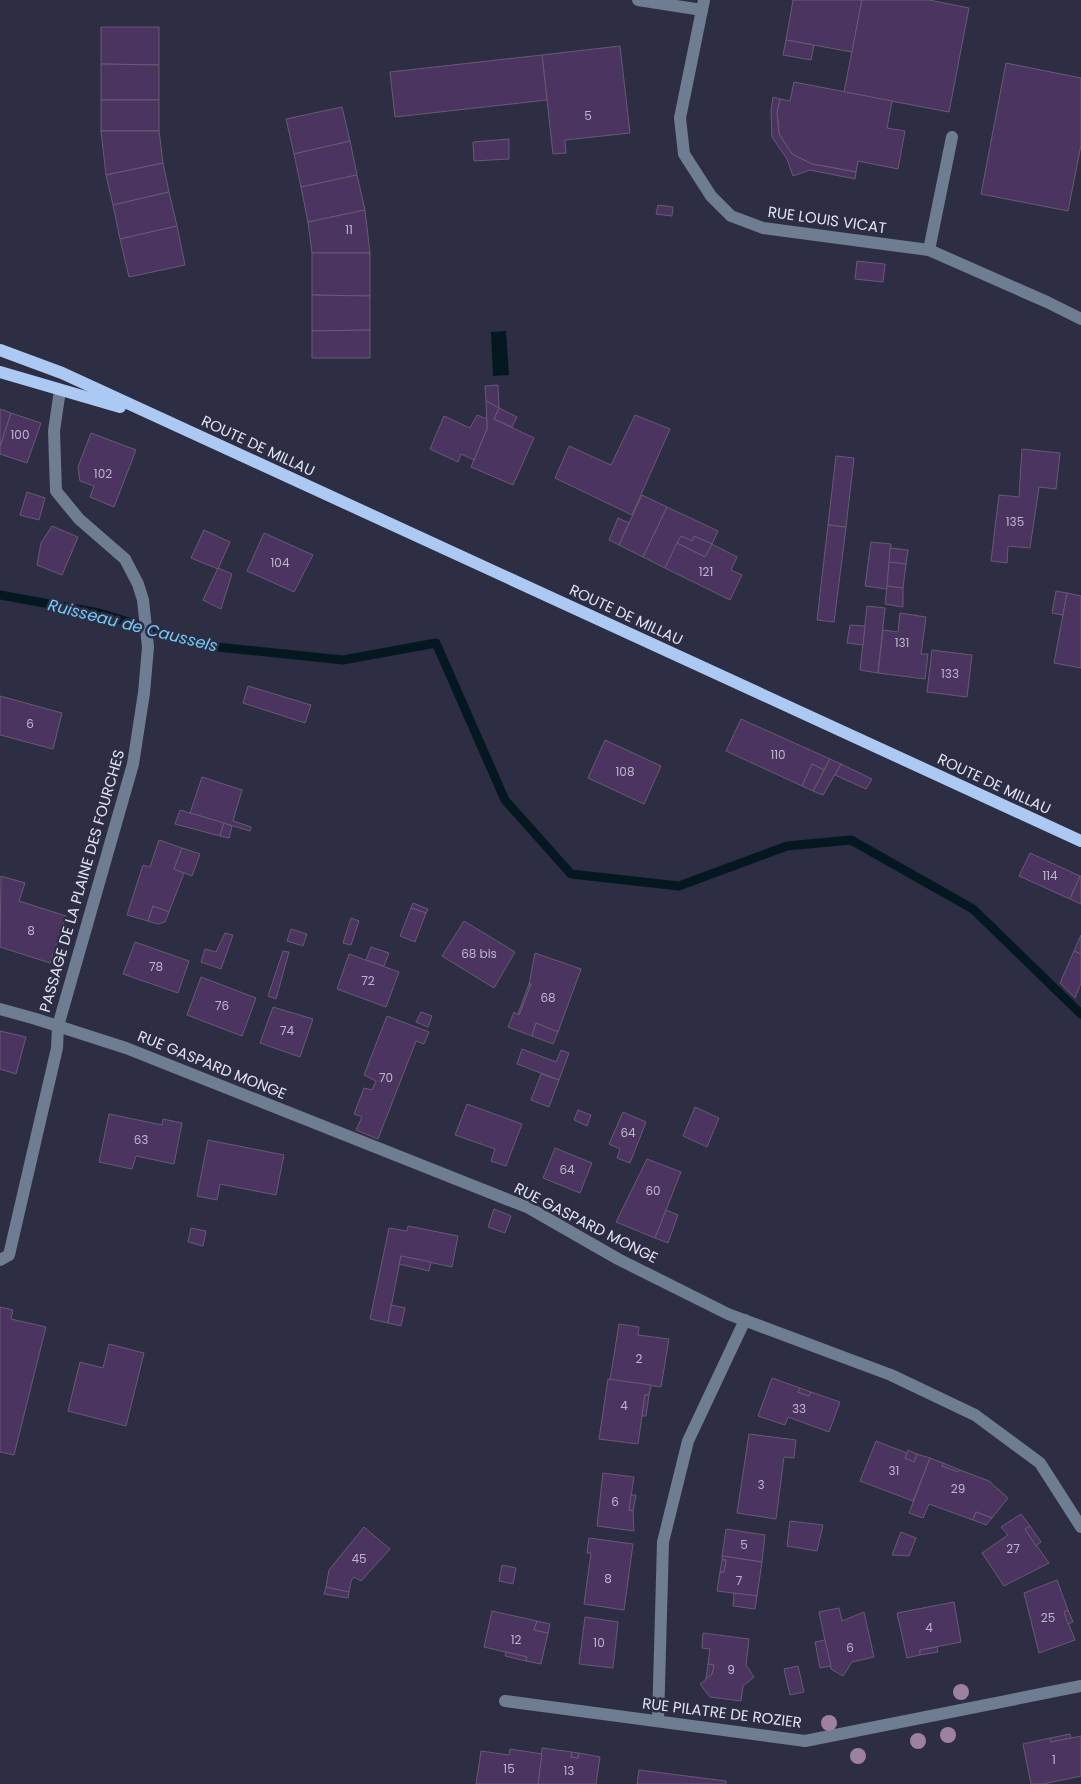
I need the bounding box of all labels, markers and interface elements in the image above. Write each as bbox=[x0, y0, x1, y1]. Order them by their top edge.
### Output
house number: 5 bbox=[584, 107, 592, 124]
street label: RUE LOUIS VICAT bbox=[766, 201, 888, 238]
house number: 11 bbox=[345, 221, 353, 238]
street label: ROUTE DE MILLAU bbox=[198, 410, 318, 481]
house number: 100 bbox=[11, 426, 29, 443]
house number: 102 bbox=[94, 465, 112, 482]
house number: 135 bbox=[1006, 513, 1024, 530]
house number: 104 bbox=[271, 554, 290, 571]
house number: 121 bbox=[699, 563, 713, 580]
street label: ROUTE DE MILLAU bbox=[566, 579, 686, 650]
water label: Ruisseau de Caussels bbox=[46, 593, 220, 658]
house number: 131 bbox=[895, 634, 909, 651]
house number: 133 bbox=[941, 665, 959, 682]
house number: 6 bbox=[26, 715, 34, 732]
house number: 110 bbox=[770, 746, 786, 763]
street label: PASSAGE DE LA PLAINE DES FOURCHES bbox=[34, 747, 129, 1015]
street label: ROUTE DE MILLAU bbox=[934, 748, 1054, 819]
house number: 108 bbox=[616, 763, 634, 780]
house number: 114 bbox=[1042, 867, 1058, 884]
house number: 8 bbox=[27, 922, 35, 939]
house number: 68 bis bbox=[461, 945, 497, 962]
house number: 78 bbox=[149, 958, 163, 975]
house number: 72 bbox=[361, 972, 375, 989]
house number: 68 bbox=[540, 989, 556, 1006]
house number: 76 bbox=[215, 997, 229, 1014]
house number: 74 bbox=[280, 1022, 294, 1039]
street label: RUE GASPARD MONGE bbox=[135, 1025, 290, 1104]
house number: 70 bbox=[379, 1069, 393, 1086]
house number: 64 bbox=[620, 1124, 636, 1141]
house number: 63 bbox=[134, 1131, 148, 1148]
house number: 64 bbox=[559, 1161, 575, 1178]
street label: RUE GASPARD MONGE bbox=[511, 1177, 662, 1268]
house number: 60 bbox=[645, 1182, 661, 1199]
house number: 2 bbox=[636, 1350, 643, 1367]
house number: 4 bbox=[620, 1397, 628, 1414]
house number: 33 bbox=[792, 1400, 806, 1417]
house number: 31 bbox=[889, 1462, 899, 1479]
house number: 3 bbox=[757, 1476, 765, 1493]
house number: 29 bbox=[951, 1480, 965, 1497]
house number: 6 bbox=[611, 1493, 619, 1510]
house number: 5 bbox=[740, 1536, 748, 1553]
house number: 27 bbox=[1006, 1540, 1020, 1557]
house number: 45 bbox=[351, 1550, 367, 1567]
house number: 8 bbox=[604, 1570, 612, 1587]
house number: 7 bbox=[736, 1572, 743, 1589]
house number: 25 bbox=[1041, 1609, 1055, 1626]
house number: 4 bbox=[925, 1619, 933, 1636]
house number: 12 bbox=[511, 1631, 521, 1648]
house number: 10 bbox=[593, 1634, 605, 1651]
house number: 6 bbox=[846, 1639, 854, 1656]
house number: 9 bbox=[727, 1661, 735, 1678]
street label: RUE PILATRE DE ROZIER bbox=[641, 1692, 803, 1733]
house number: 1 bbox=[1052, 1751, 1056, 1768]
house number: 15 bbox=[503, 1760, 515, 1777]
house number: 13 bbox=[564, 1762, 574, 1779]

